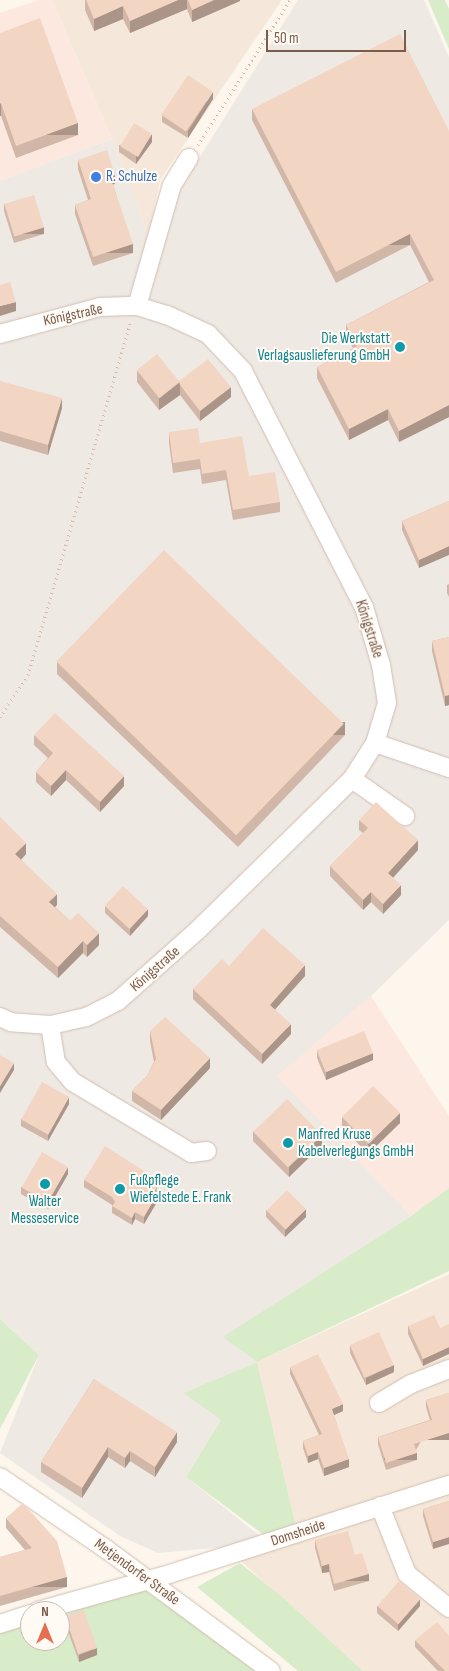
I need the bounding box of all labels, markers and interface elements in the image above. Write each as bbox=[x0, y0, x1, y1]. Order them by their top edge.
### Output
scale bar bbox=[269, 20, 409, 52]
text: 50 m bbox=[274, 29, 299, 48]
place label: R. Schulze bbox=[106, 168, 157, 186]
marker: R. Schulze bbox=[90, 171, 102, 183]
street label: Königstraße bbox=[42, 300, 104, 330]
place label: Die Werkstatt Verlagsauslieferung GmbH bbox=[258, 329, 390, 364]
marker: Die Werkstatt Verlagsauslieferung GmbH bbox=[394, 341, 406, 353]
street label: Königstraße bbox=[351, 598, 387, 660]
street label: Königstraße bbox=[126, 943, 184, 995]
place label: Manfred Kruse Kabelverlegungs GmbH bbox=[298, 1125, 414, 1160]
marker: Manfred Kruse Kabelverlegungs GmbH bbox=[282, 1137, 294, 1149]
place label: Fußpflege Wiefelstede E. Frank bbox=[130, 1171, 231, 1206]
marker: Walter Messeservice bbox=[39, 1178, 51, 1190]
marker: Fußpflege Wiefelstede E. Frank bbox=[114, 1183, 126, 1195]
place label: Walter Messeservice bbox=[11, 1192, 79, 1227]
street label: Domsheide bbox=[269, 1516, 327, 1550]
street label: Metjendorfer Straße bbox=[91, 1535, 183, 1609]
north arrow bbox=[20, 1601, 70, 1651]
text: N bbox=[41, 1603, 49, 1620]

